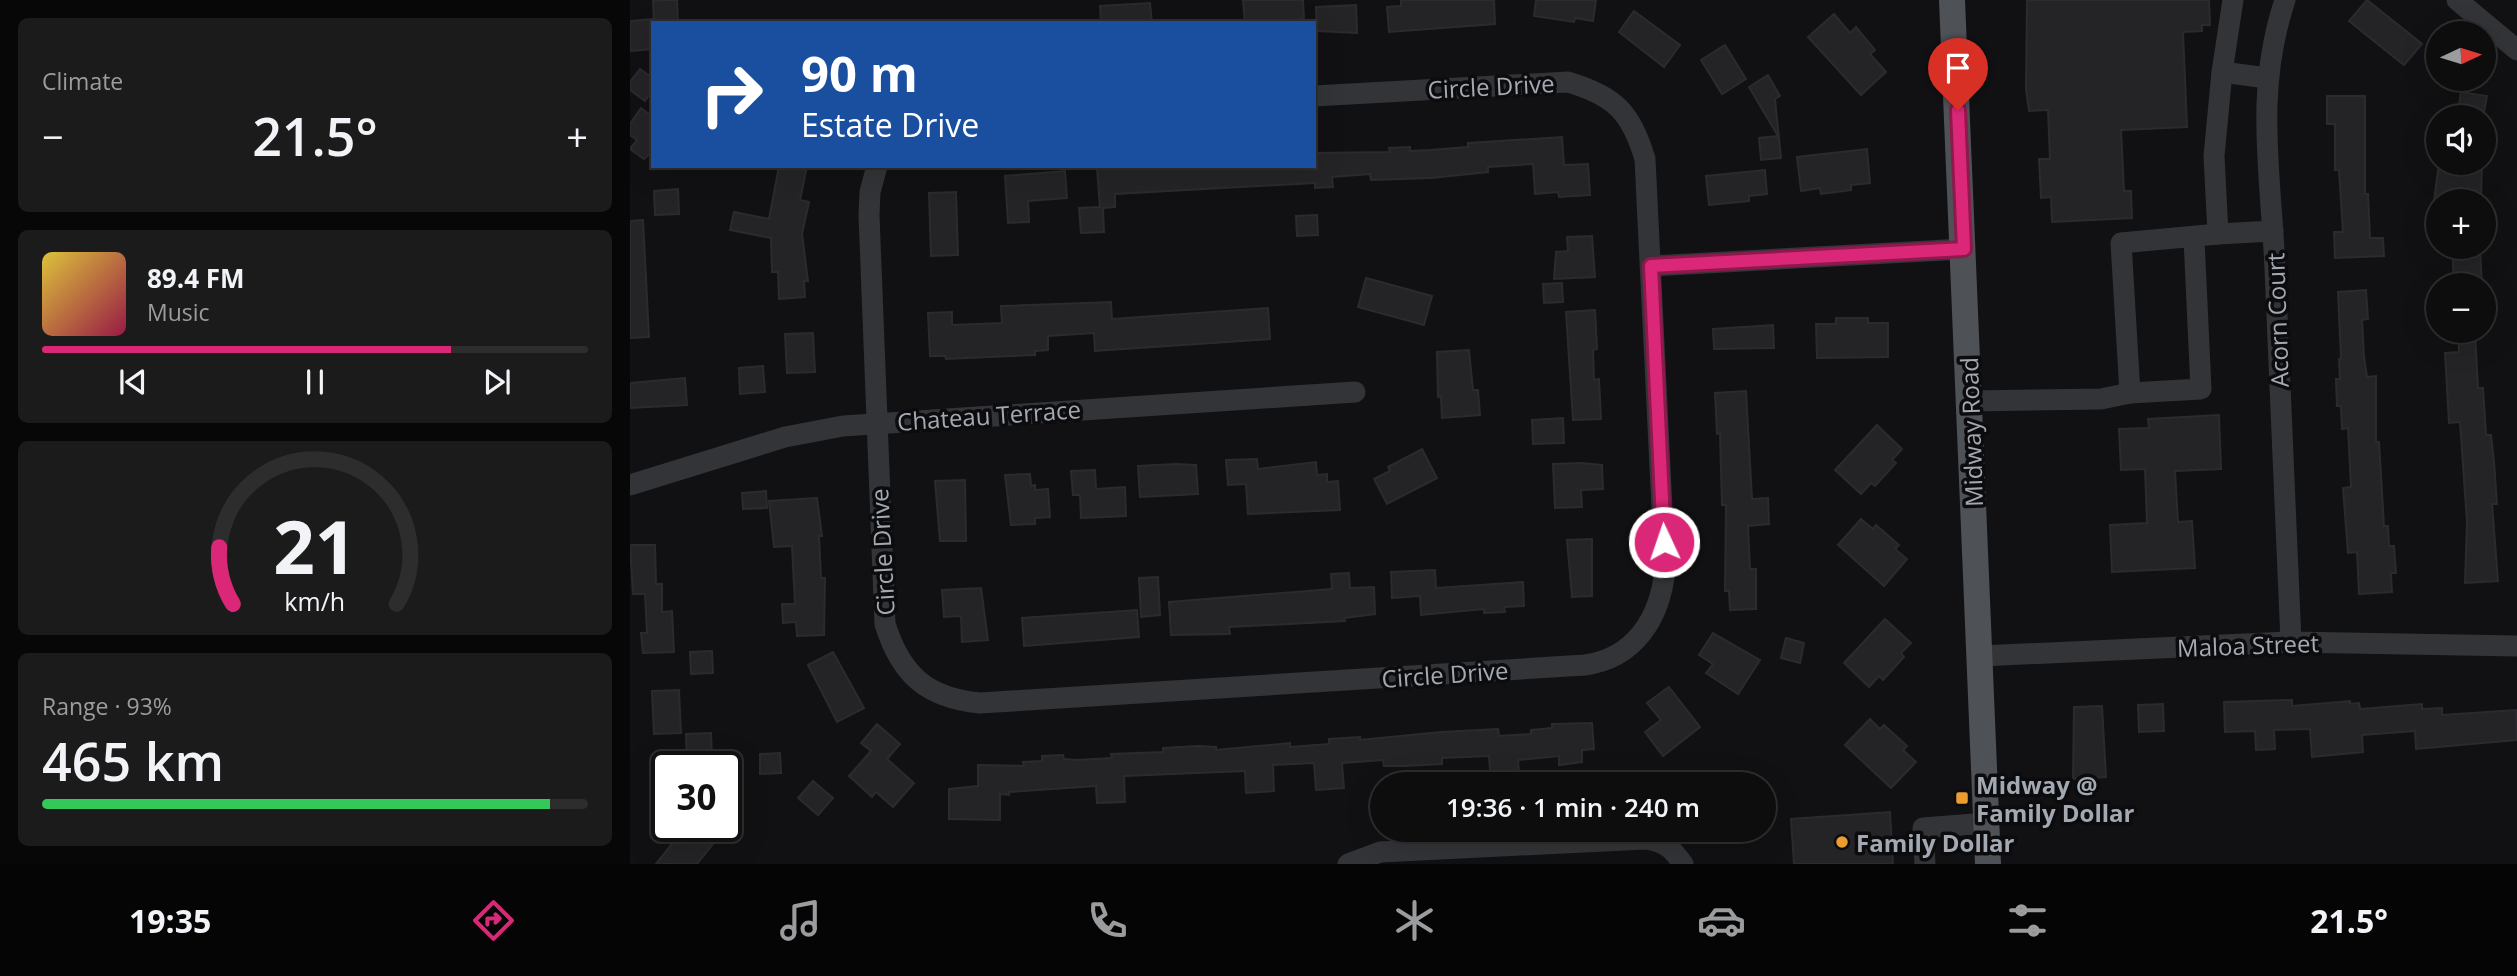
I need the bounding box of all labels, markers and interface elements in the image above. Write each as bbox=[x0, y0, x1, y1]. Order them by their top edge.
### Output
north arrow bbox=[2426, 21, 2496, 91]
map controls bbox=[2426, 21, 2496, 343]
pin bbox=[1928, 38, 1988, 110]
text: 90 m bbox=[801, 40, 918, 106]
icon: right bbox=[686, 49, 777, 140]
icon: arrive bbox=[1939, 49, 1977, 87]
text: Climate bbox=[42, 65, 123, 97]
street label: Circle Drive bbox=[1427, 66, 1555, 106]
text: 21.5° bbox=[252, 100, 378, 171]
text: Estate Drive bbox=[801, 103, 979, 146]
button: sound bbox=[2426, 105, 2496, 175]
text: − bbox=[42, 110, 64, 162]
text: + bbox=[566, 110, 588, 162]
button: + bbox=[2426, 189, 2496, 259]
street label: Acorn Court bbox=[2258, 252, 2296, 388]
text: 89.4 FM bbox=[147, 260, 245, 296]
button: − bbox=[2426, 273, 2496, 343]
text: Music bbox=[147, 296, 210, 328]
street label: Midway Road bbox=[1952, 357, 1990, 507]
icon: previous bbox=[114, 363, 152, 401]
icon: pause bbox=[296, 363, 334, 401]
icon: next bbox=[478, 363, 516, 401]
street label: Chateau Terrace bbox=[896, 392, 1082, 438]
street label: Circle Drive bbox=[862, 488, 902, 616]
text: 21 bbox=[273, 496, 357, 595]
position arrow bbox=[1627, 505, 1701, 579]
text: km/h bbox=[285, 584, 345, 618]
street label: Maloa Street bbox=[2176, 626, 2320, 664]
street label: Circle Drive bbox=[1381, 653, 1509, 695]
text: Range · 93% bbox=[42, 690, 172, 722]
text: 465 km bbox=[42, 725, 224, 796]
speed limit sign: 30 bbox=[651, 751, 742, 842]
place label: Midway @ Family Dollar bbox=[1976, 768, 2135, 829]
text: 19:36 · 1 min · 240 m bbox=[1446, 789, 1700, 825]
marker: Midway @ Family Dollar bbox=[1954, 790, 1970, 806]
place label: Family Dollar bbox=[1856, 826, 2015, 859]
marker: Family Dollar bbox=[1834, 834, 1850, 850]
icon: directions bbox=[469, 896, 518, 945]
icon: music bbox=[776, 896, 825, 945]
icon: phone bbox=[1083, 896, 1132, 945]
icon: climate bbox=[1390, 896, 1439, 945]
icon: car bbox=[1697, 896, 1746, 945]
icon: filters bbox=[2003, 896, 2052, 945]
text: 19:35 bbox=[129, 899, 211, 942]
text: 21.5° bbox=[2310, 899, 2388, 942]

